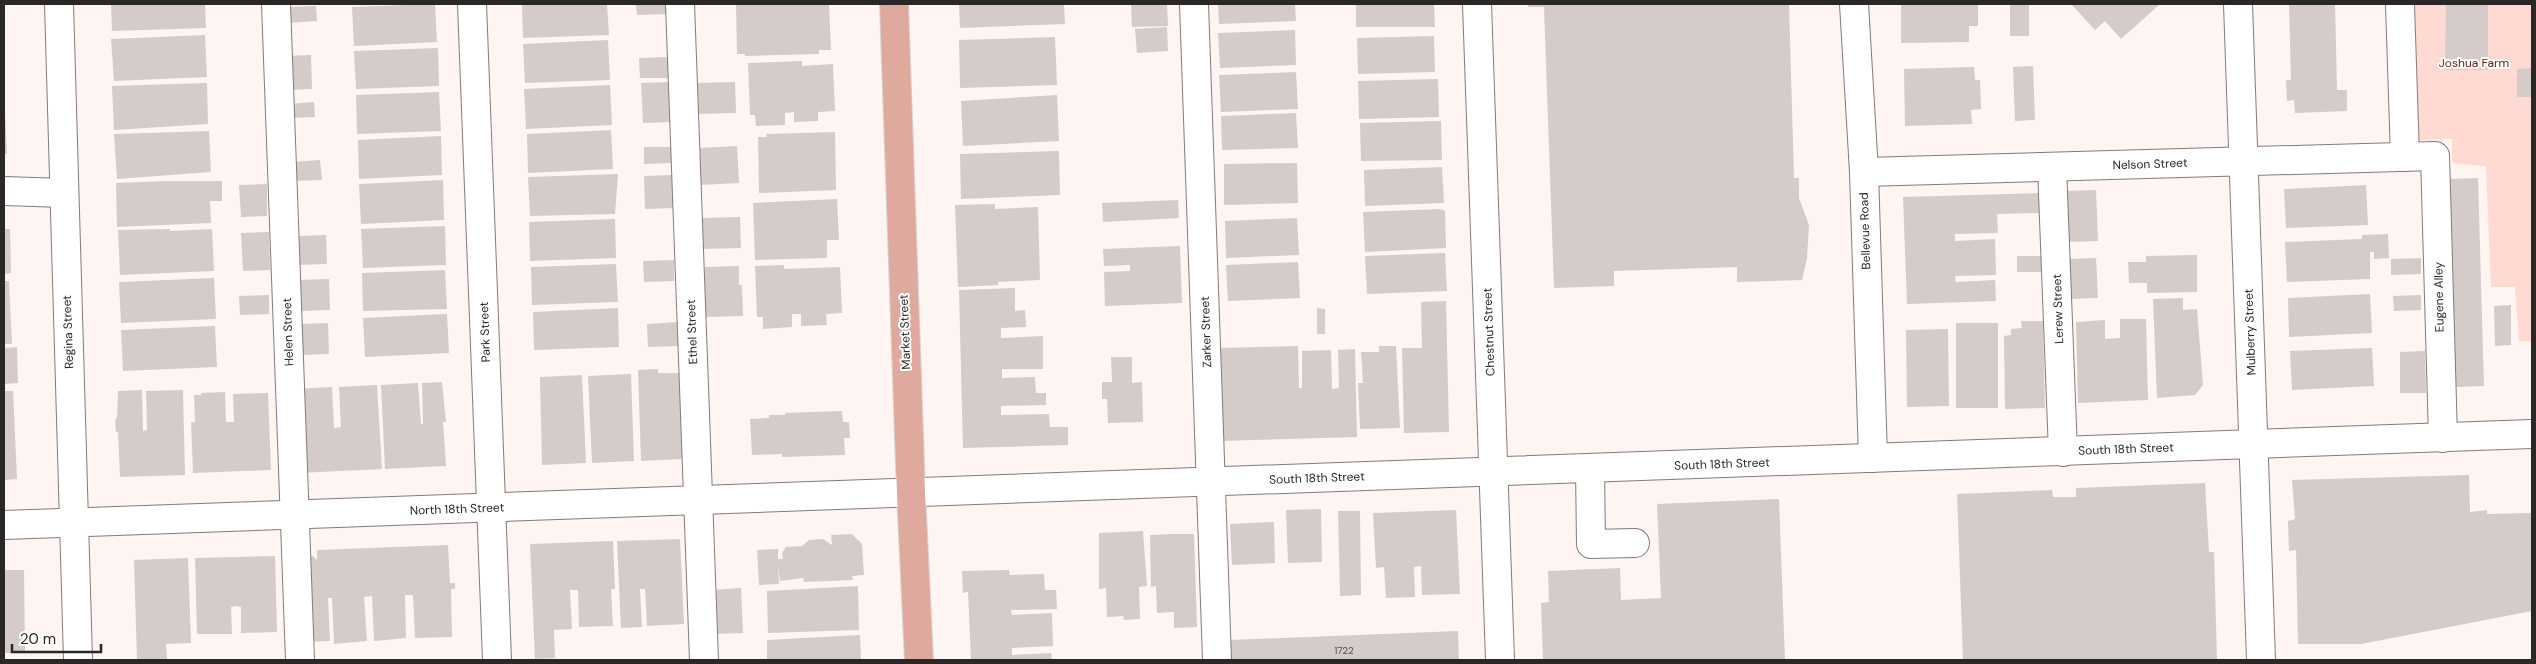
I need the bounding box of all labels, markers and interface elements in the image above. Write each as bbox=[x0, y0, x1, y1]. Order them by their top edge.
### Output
park label: Joshua Farm bbox=[2439, 55, 2509, 71]
street label: Nelson Street bbox=[2112, 155, 2188, 173]
street label: Bellevue Road bbox=[1856, 192, 1874, 270]
street label: Eugene Alley bbox=[2430, 261, 2448, 332]
street label: Lerew Street bbox=[2049, 273, 2067, 344]
street label: Chestnut Street bbox=[1479, 287, 1499, 376]
street label: Mulberry Street bbox=[2240, 288, 2260, 376]
street label: Market Street bbox=[896, 294, 914, 370]
street label: Regina Street bbox=[59, 295, 77, 369]
street label: Zarker Street bbox=[1197, 296, 1215, 368]
street label: Helen Street bbox=[279, 297, 297, 367]
street label: Ethel Street bbox=[683, 299, 701, 365]
street label: Park Street bbox=[476, 301, 494, 363]
street label: South 18th Street bbox=[2078, 439, 2174, 459]
street label: South 18th Street bbox=[1674, 454, 1770, 474]
street label: South 18th Street bbox=[1269, 468, 1365, 488]
street label: North 18th Street bbox=[409, 499, 505, 519]
scale bar bbox=[12, 622, 101, 654]
text: 20 m bbox=[20, 629, 56, 649]
house number: 1722 bbox=[1334, 644, 1354, 657]

